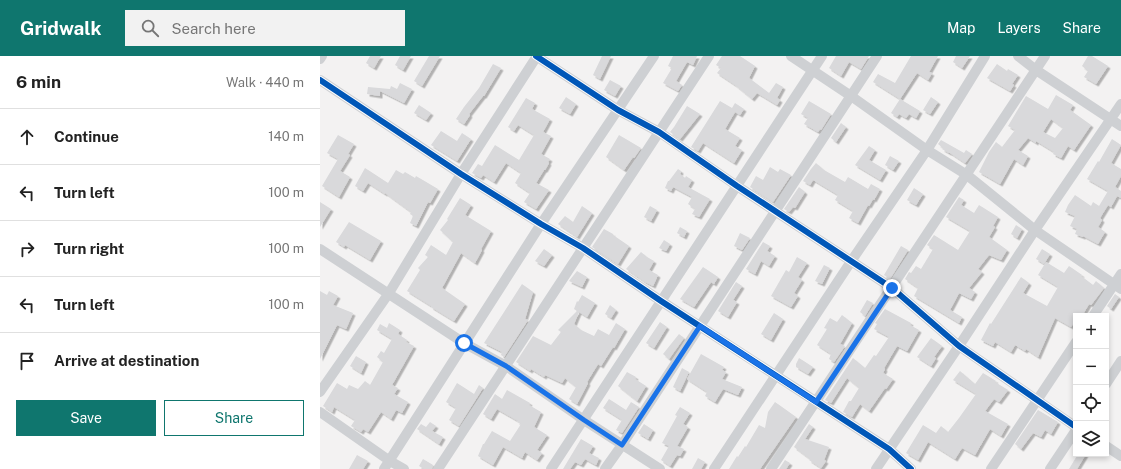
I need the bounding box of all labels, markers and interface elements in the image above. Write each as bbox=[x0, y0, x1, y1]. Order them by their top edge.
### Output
search box bbox=[125, 10, 405, 46]
text: Gridwalk bbox=[20, 17, 101, 39]
icon: search bbox=[139, 17, 161, 39]
text: Search here bbox=[171, 20, 256, 37]
text: Map bbox=[947, 20, 975, 36]
text: Layers bbox=[997, 20, 1041, 36]
text: Share bbox=[1063, 20, 1101, 36]
text: 6 min bbox=[16, 72, 61, 92]
text: Walk · 440 m bbox=[226, 75, 304, 90]
icon: ahead bbox=[16, 126, 38, 148]
text: Continue bbox=[54, 128, 119, 145]
text: 140 m bbox=[268, 129, 304, 144]
icon: left bbox=[16, 182, 38, 204]
text: Turn left bbox=[54, 184, 115, 201]
text: 100 m bbox=[268, 185, 304, 200]
icon: right bbox=[16, 238, 38, 260]
text: Turn right bbox=[54, 240, 124, 257]
text: 100 m bbox=[268, 241, 304, 256]
route end bbox=[883, 279, 901, 297]
icon: left bbox=[16, 294, 38, 316]
text: Turn left bbox=[54, 296, 115, 313]
text: 100 m bbox=[268, 297, 304, 312]
map controls bbox=[1073, 313, 1109, 457]
button: + bbox=[1073, 313, 1109, 349]
route start bbox=[455, 334, 473, 352]
button: − bbox=[1073, 349, 1109, 385]
icon: arrive bbox=[16, 350, 38, 372]
text: Arrive at destination bbox=[54, 352, 199, 369]
button: locate bbox=[1073, 385, 1109, 421]
button: Save bbox=[16, 400, 156, 436]
button: Share bbox=[164, 400, 304, 436]
button: layers bbox=[1073, 421, 1109, 457]

